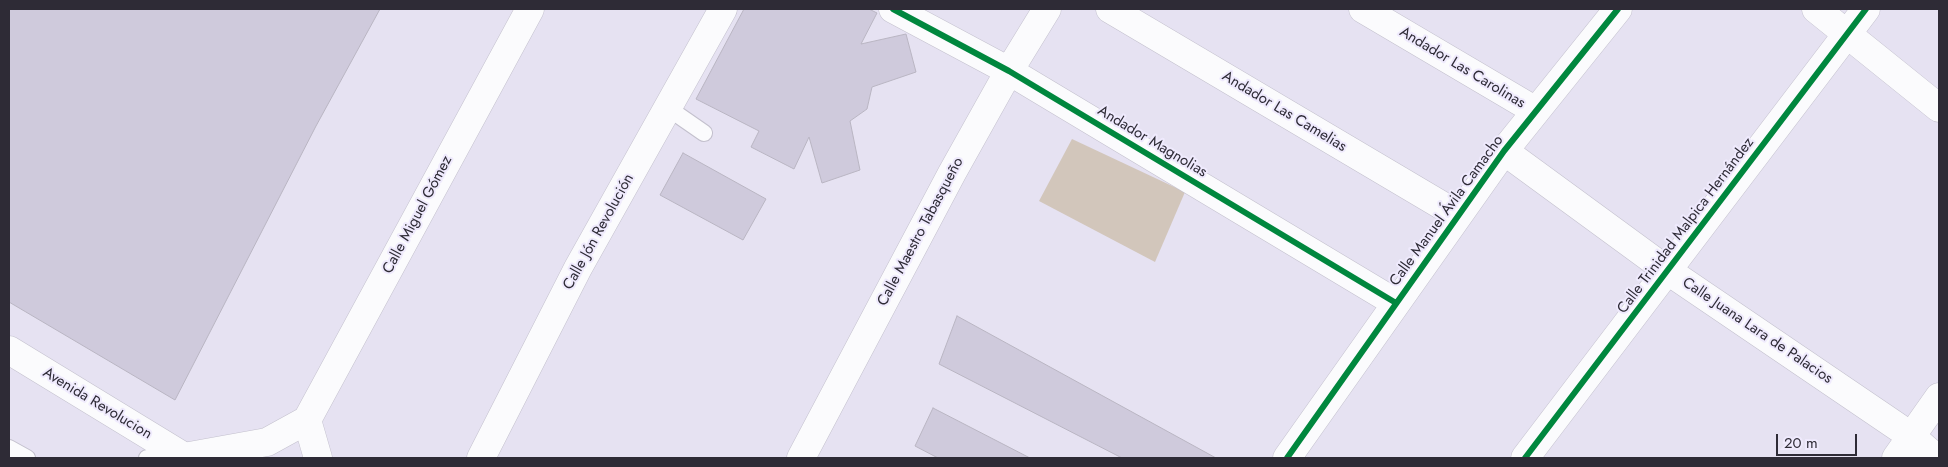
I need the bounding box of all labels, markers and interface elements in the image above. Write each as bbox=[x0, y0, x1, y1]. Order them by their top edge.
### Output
street label: Andador Las Carolinas bbox=[1396, 23, 1528, 113]
street label: Andador Las Camelias bbox=[1219, 68, 1349, 156]
street label: Andador Magnolias bbox=[1094, 102, 1210, 182]
street label: Calle Manuel Ávila Camacho bbox=[1386, 132, 1508, 290]
street label: Calle Trinidad Malpica Hernández bbox=[1614, 134, 1758, 318]
street label: Calle Miguel Gómez bbox=[379, 153, 457, 277]
street label: Calle Maestro Tabasqueño bbox=[874, 155, 968, 309]
street label: Calle Jón Revolución bbox=[560, 171, 638, 293]
street label: Calle Juana Lara de Palacios bbox=[1678, 274, 1836, 388]
street label: Avenida Revolucion bbox=[39, 364, 155, 444]
scale bar bbox=[1778, 424, 1859, 456]
text: 20 m bbox=[1784, 432, 1818, 454]

